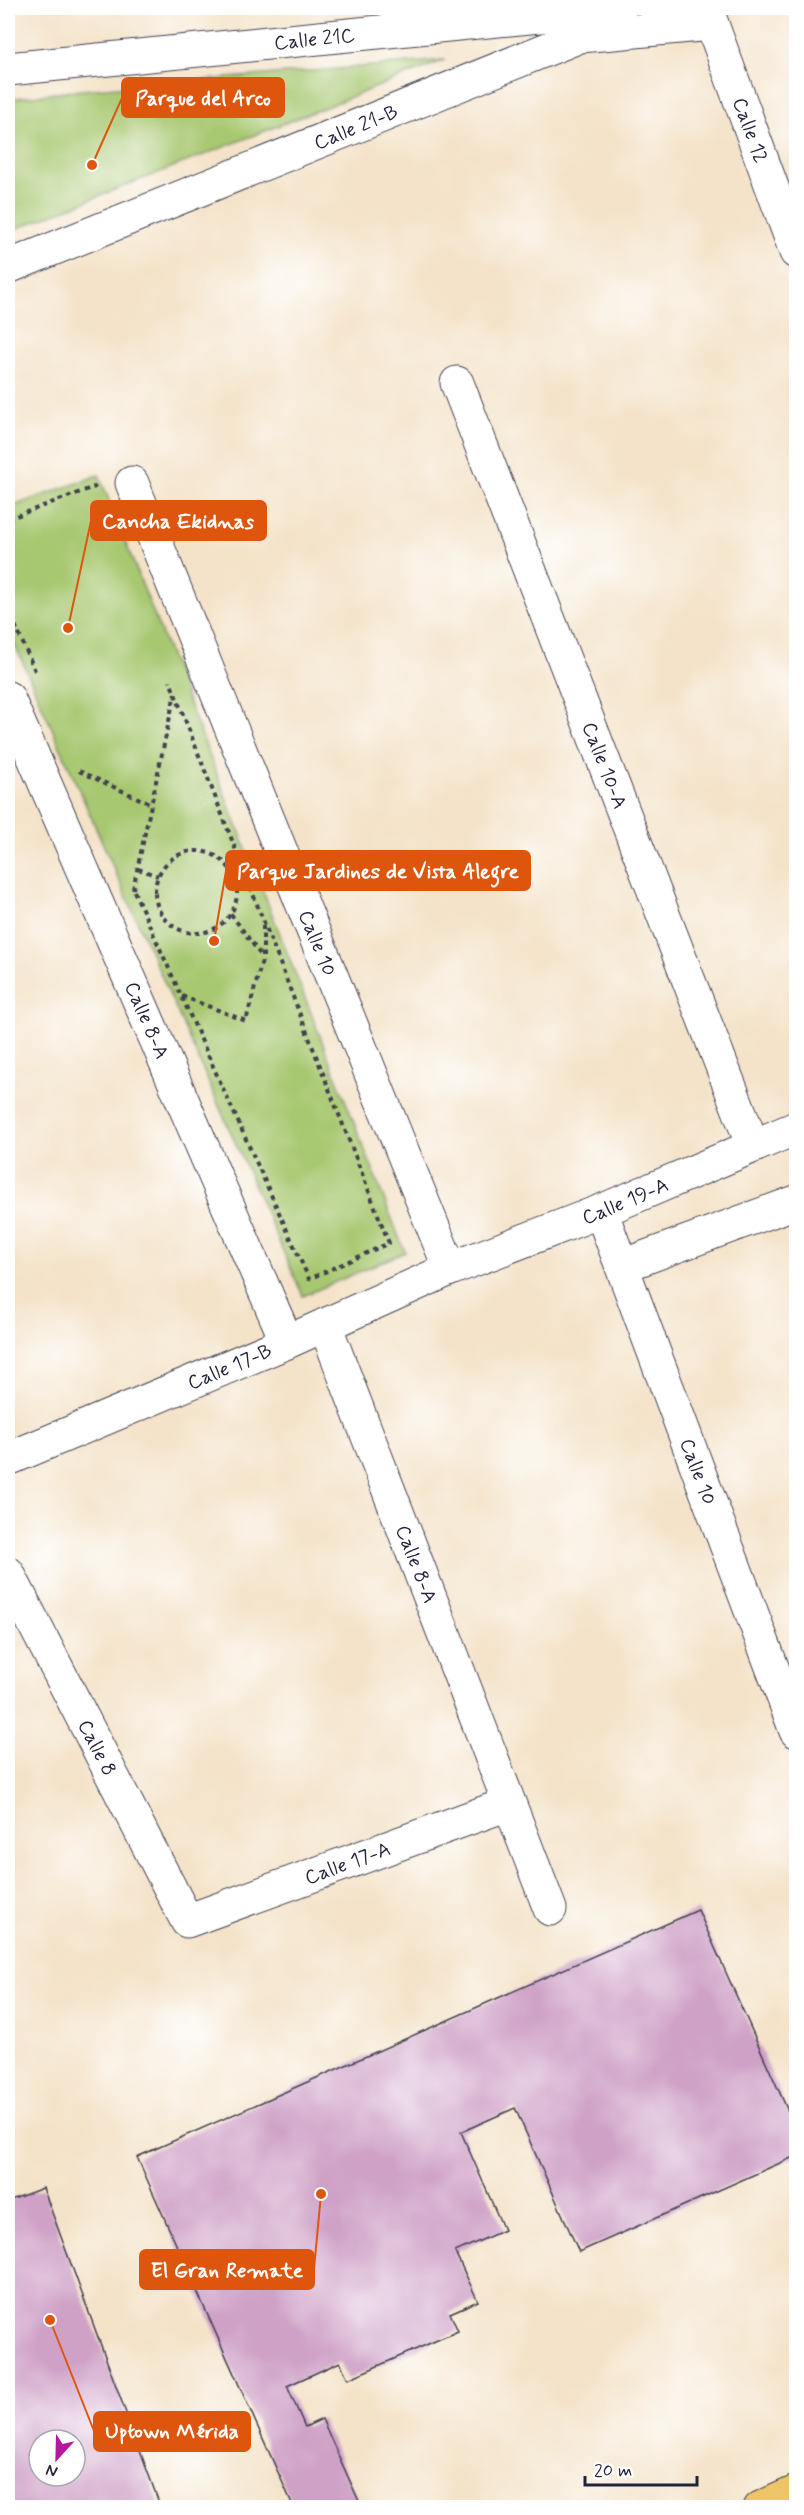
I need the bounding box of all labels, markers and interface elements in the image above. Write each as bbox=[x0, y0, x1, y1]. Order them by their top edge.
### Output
street label: Calle 21C bbox=[273, 22, 356, 57]
callout: Parque del Arco bbox=[122, 78, 284, 117]
text: Parque del Arco bbox=[135, 85, 271, 113]
street label: Calle 12 bbox=[725, 94, 774, 167]
street label: Calle 21-B bbox=[310, 99, 402, 157]
callout: Cancha Ekidnas bbox=[91, 501, 266, 540]
text: Cancha Ekidnas bbox=[102, 508, 255, 536]
street label: Calle 10-A bbox=[575, 719, 633, 813]
callout: Parque Jardines de Vista Alegre bbox=[226, 851, 530, 890]
text: Parque Jardines de Vista Alegre bbox=[237, 858, 520, 888]
street label: Calle 10 bbox=[291, 906, 342, 980]
street label: Calle 8-A bbox=[118, 978, 175, 1064]
street label: Calle 19-A bbox=[578, 1172, 673, 1232]
street label: Calle 17-B bbox=[184, 1338, 276, 1397]
street label: Calle 10 bbox=[672, 1435, 722, 1509]
street label: Calle 8-A bbox=[388, 1521, 443, 1607]
street label: Calle 8 bbox=[71, 1715, 122, 1781]
street label: Calle 17-A bbox=[301, 1836, 395, 1892]
callout: El Gran Remate bbox=[140, 2250, 314, 2289]
text: El Gran Remate bbox=[151, 2257, 304, 2285]
callout: Uptown Mérida bbox=[94, 2412, 250, 2451]
text: Uptown Mérida bbox=[105, 2418, 239, 2446]
north arrow bbox=[27, 2428, 87, 2488]
scale bar bbox=[585, 2449, 698, 2487]
text: N bbox=[43, 2459, 61, 2482]
text: 20 m bbox=[594, 2459, 632, 2483]

